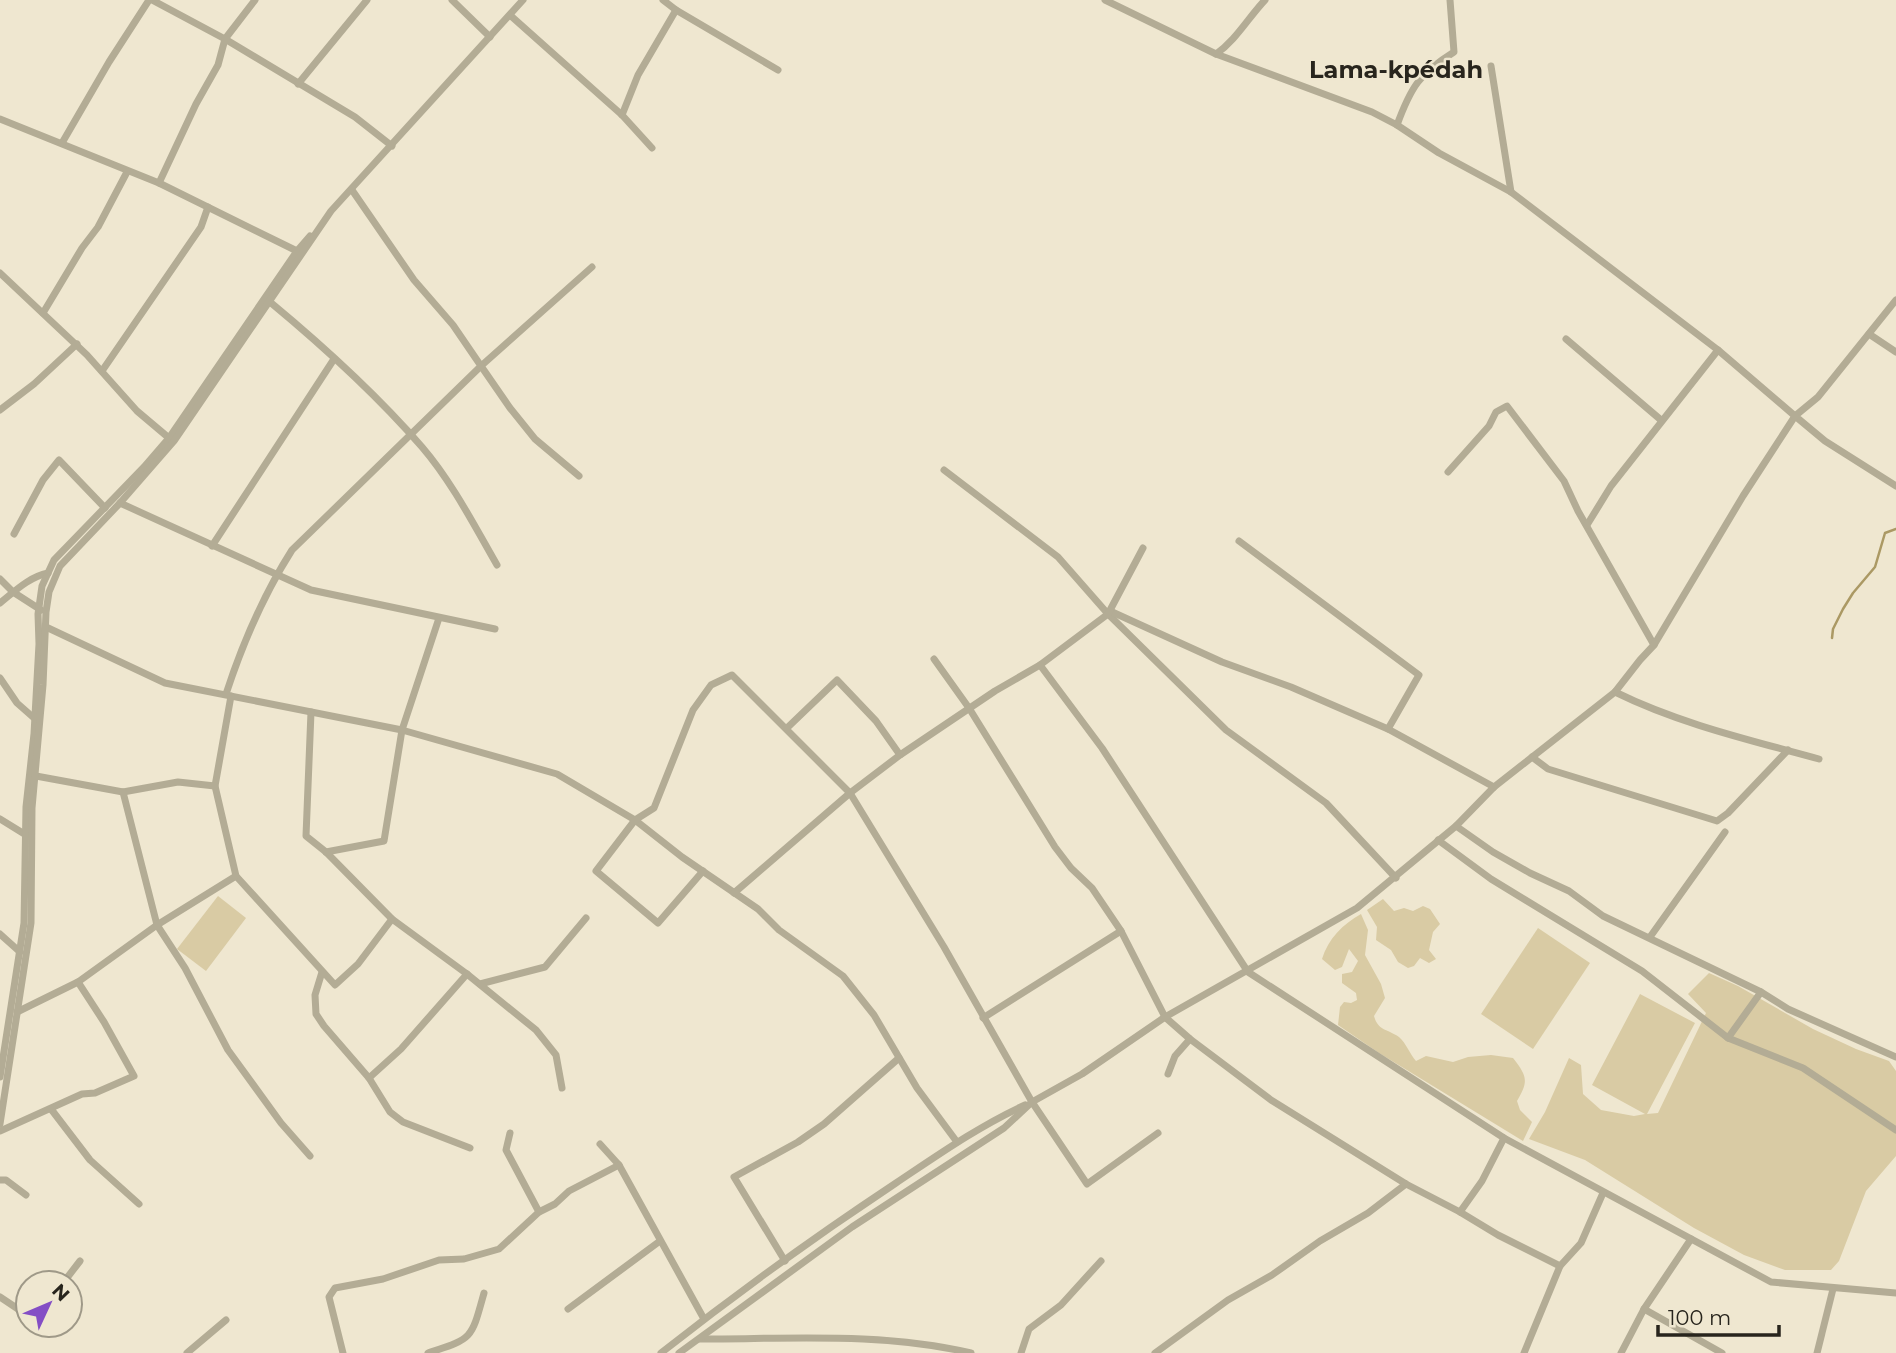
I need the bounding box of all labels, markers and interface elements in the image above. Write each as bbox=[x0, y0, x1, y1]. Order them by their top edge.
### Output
district label: Lama-kpédah bbox=[1309, 55, 1483, 84]
north arrow bbox=[14, 1269, 84, 1339]
text: N bbox=[47, 1279, 74, 1306]
scale bar bbox=[1658, 1294, 1779, 1338]
text: 100 m bbox=[1668, 1305, 1731, 1330]

